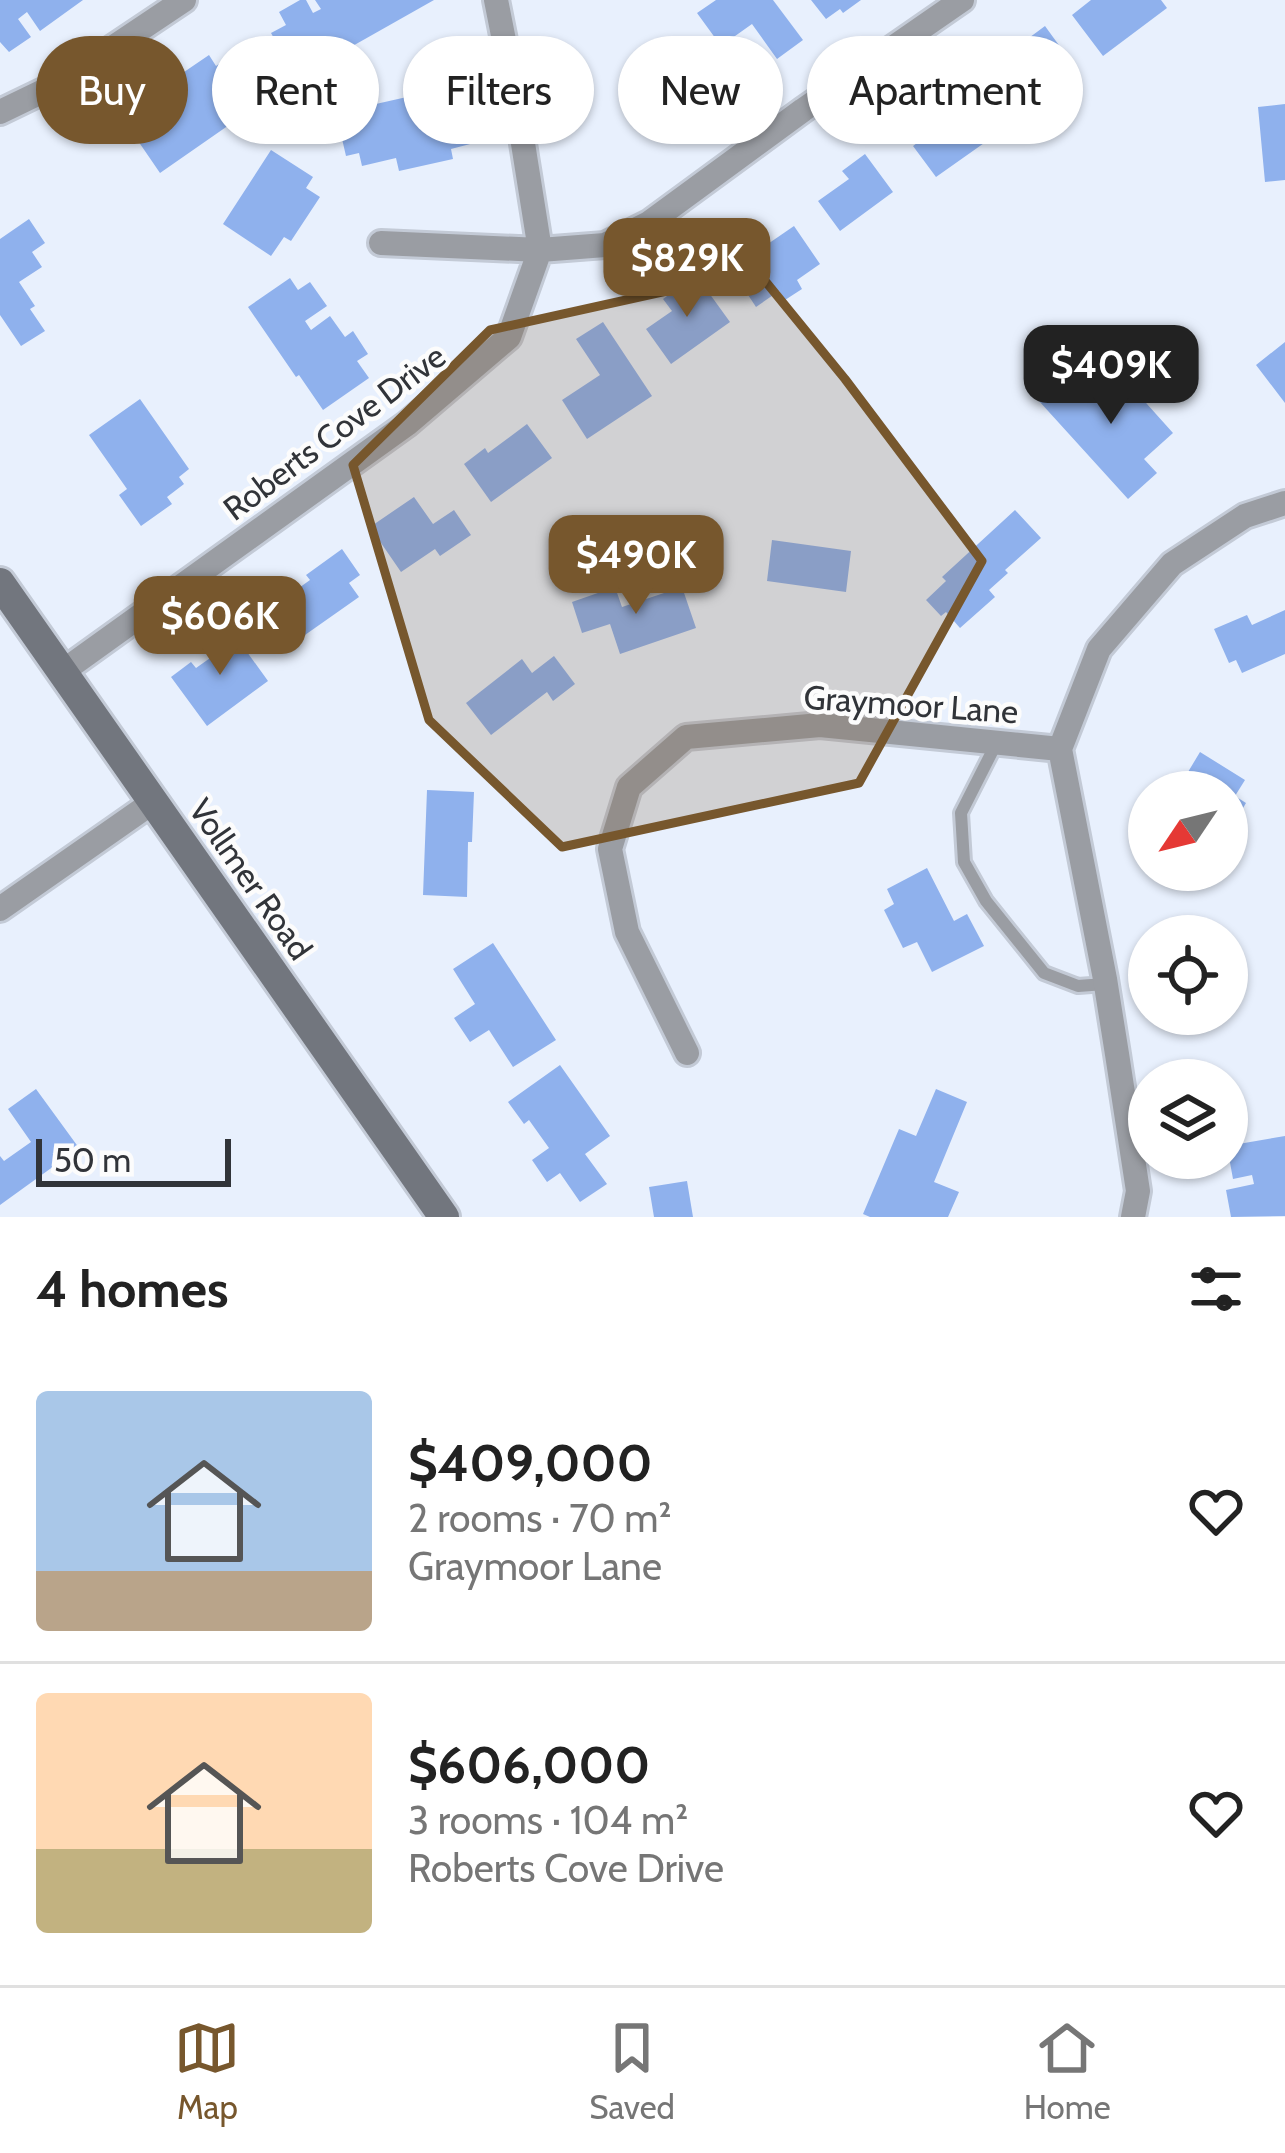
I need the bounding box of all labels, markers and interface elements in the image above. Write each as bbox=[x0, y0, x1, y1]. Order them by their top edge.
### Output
chip: Buy bbox=[36, 36, 188, 144]
chip: Rent bbox=[212, 36, 379, 144]
chip: Filters bbox=[403, 36, 594, 144]
chip: New bbox=[618, 36, 783, 144]
chip: Apartment bbox=[807, 36, 1083, 144]
pin: $829K bbox=[603, 218, 771, 320]
text: $829K bbox=[630, 233, 744, 281]
pin: $409K bbox=[1027, 325, 1195, 427]
street label: Roberts Cove Drive bbox=[215, 336, 453, 528]
text: $409K bbox=[1051, 340, 1171, 388]
pin: $490K bbox=[552, 515, 720, 617]
text: $490K bbox=[576, 530, 696, 578]
pin: $606K bbox=[136, 576, 304, 678]
text: $606K bbox=[161, 591, 279, 639]
street label: Graymoor Lane bbox=[802, 677, 1020, 731]
north arrow bbox=[1128, 771, 1248, 891]
map controls bbox=[1128, 771, 1248, 1179]
street label: Vollmer Road bbox=[181, 791, 321, 967]
button: locate bbox=[1128, 915, 1248, 1035]
button: layers bbox=[1128, 1059, 1248, 1179]
scale bar bbox=[36, 1133, 231, 1186]
text: 50 m bbox=[54, 1140, 131, 1180]
icon: filters bbox=[1183, 1256, 1249, 1322]
text: 4 homes bbox=[36, 1258, 228, 1320]
text: $409,000 bbox=[408, 1432, 652, 1494]
icon: home bbox=[132, 1439, 276, 1583]
icon: heart bbox=[1183, 1478, 1249, 1544]
text: 2 rooms · 70 m² bbox=[408, 1494, 672, 1542]
text: Graymoor Lane bbox=[408, 1542, 662, 1590]
text: $606,000 bbox=[408, 1734, 650, 1796]
icon: home bbox=[132, 1741, 276, 1885]
icon: heart bbox=[1183, 1780, 1249, 1846]
text: 3 rooms · 104 m² bbox=[408, 1796, 688, 1844]
text: Roberts Cove Drive bbox=[408, 1844, 724, 1892]
tab: Map bbox=[174, 2015, 240, 2127]
tab: Saved bbox=[589, 2015, 675, 2127]
tab: Home bbox=[1024, 2015, 1111, 2127]

